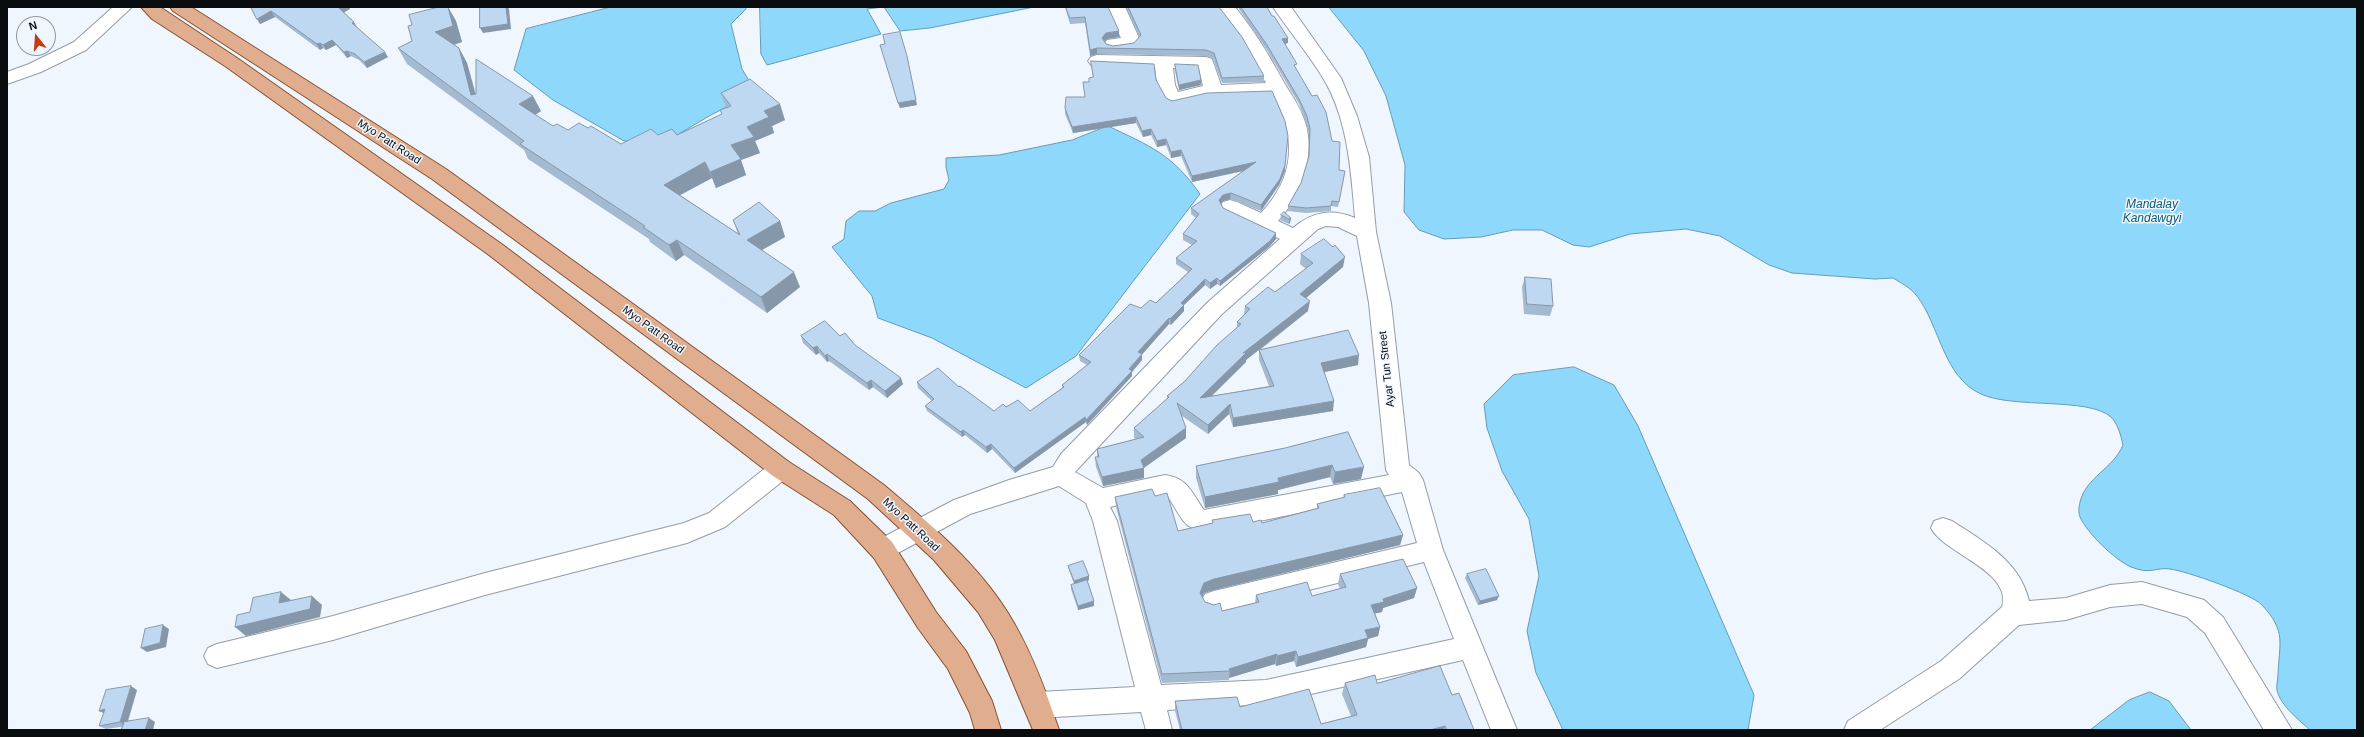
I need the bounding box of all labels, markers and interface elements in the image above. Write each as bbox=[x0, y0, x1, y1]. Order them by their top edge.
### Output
north arrow bbox=[16, 16, 56, 56]
text: N bbox=[27, 19, 38, 32]
street label: Myo Patt Road bbox=[355, 117, 423, 167]
water label: Mandalay Kandawgyi bbox=[2123, 198, 2181, 226]
street label: Myo Patt Road bbox=[620, 303, 686, 357]
street label: Ayar Tun Street bbox=[1376, 330, 1398, 408]
street label: Myo Patt Road bbox=[880, 495, 942, 555]

